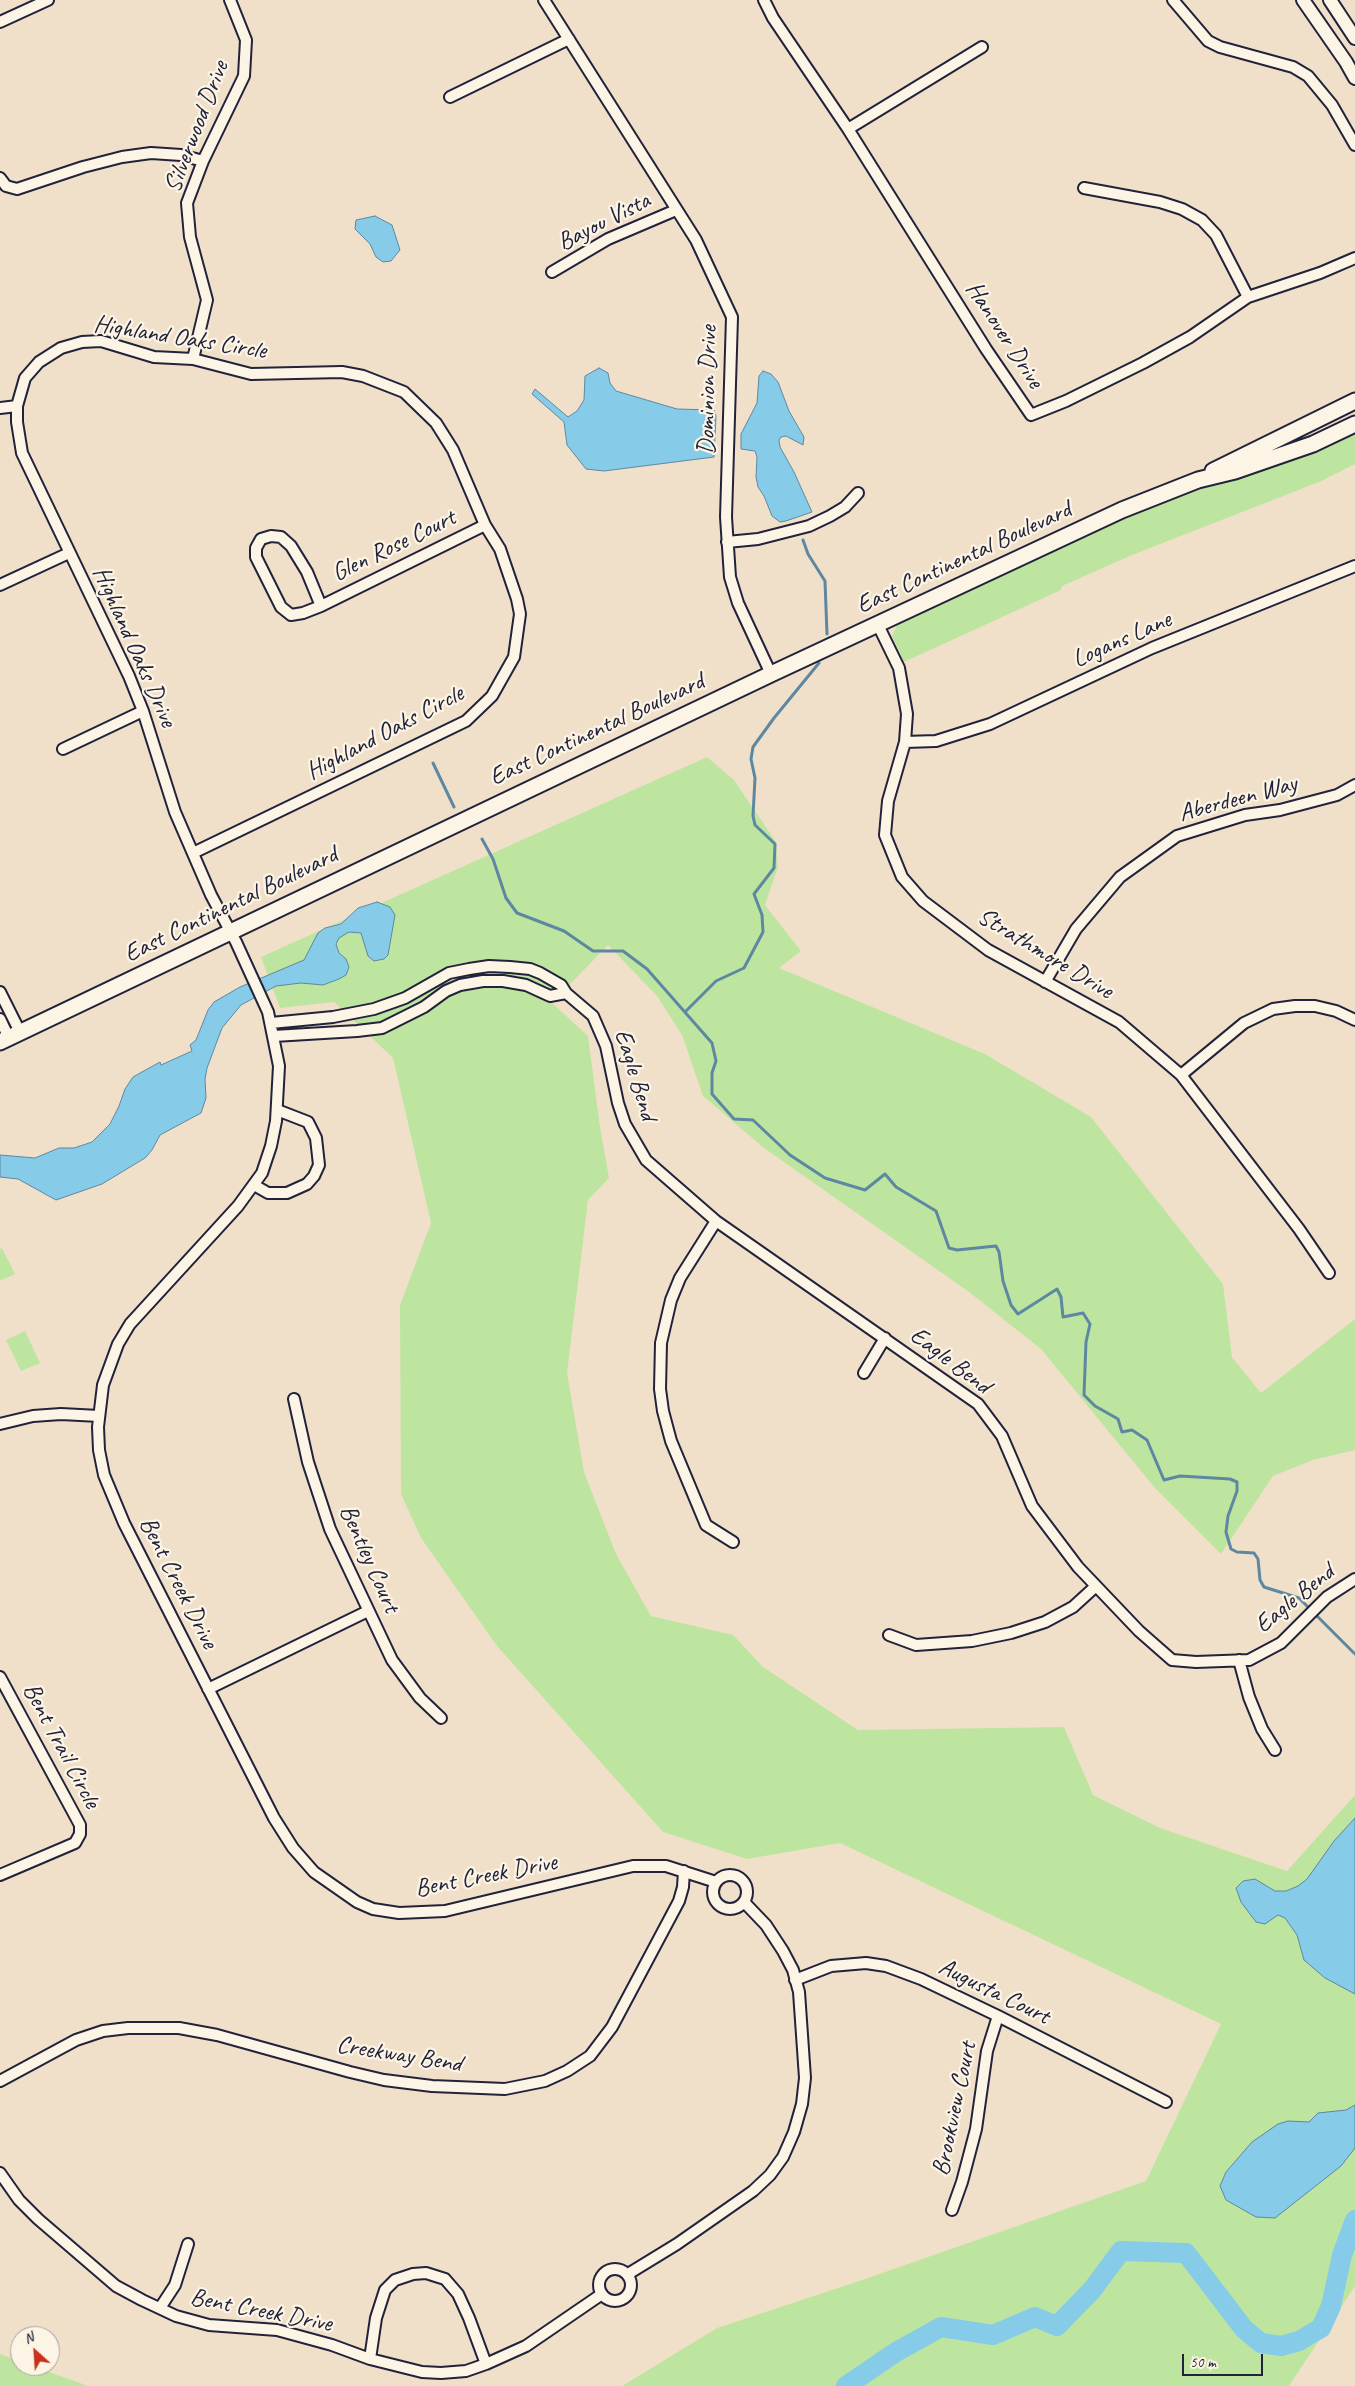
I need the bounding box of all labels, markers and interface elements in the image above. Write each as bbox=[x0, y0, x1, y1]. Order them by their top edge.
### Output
street label: Silverwood Drive bbox=[158, 57, 236, 197]
street label: Bayou Vista bbox=[553, 186, 655, 258]
street label: Hanover Drive bbox=[958, 276, 1050, 394]
street label: Highland Oaks Circle bbox=[92, 310, 268, 366]
street label: Dominion Drive bbox=[692, 325, 724, 455]
street label: East Continental Boulevard bbox=[852, 495, 1076, 621]
street label: Glen Rose Court bbox=[327, 503, 461, 589]
street label: Highland Oaks Drive bbox=[85, 562, 183, 732]
street label: Logans Lane bbox=[1068, 605, 1176, 675]
street label: East Continental Boulevard bbox=[485, 667, 709, 793]
street label: Highland Oaks Circle bbox=[301, 679, 469, 787]
street label: Aberdeen Way bbox=[1176, 769, 1300, 829]
street label: East Continental Boulevard bbox=[120, 840, 342, 970]
street label: Strathmore Drive bbox=[972, 902, 1118, 1006]
street label: Eagle Bend bbox=[607, 1026, 663, 1124]
street label: Eagle Bend bbox=[904, 1321, 996, 1401]
street label: Bentley Court bbox=[332, 1500, 406, 1618]
street label: Bent Creek Drive bbox=[132, 1512, 224, 1654]
street label: Eagle Bend bbox=[1249, 1558, 1341, 1640]
street label: Bent Trail Circle bbox=[15, 1678, 107, 1814]
street label: Bent Creek Drive bbox=[413, 1848, 559, 1904]
street label: Augusta Court bbox=[934, 1952, 1054, 2032]
street label: Creekway Bend bbox=[334, 2030, 464, 2080]
street label: Brookview Court bbox=[926, 2039, 984, 2179]
street label: Bent Creek Drive bbox=[188, 2283, 334, 2339]
north arrow bbox=[10, 2326, 60, 2376]
text: N bbox=[21, 2328, 36, 2348]
scale bar bbox=[1185, 2344, 1266, 2376]
text: 50 m bbox=[1190, 2353, 1216, 2372]

